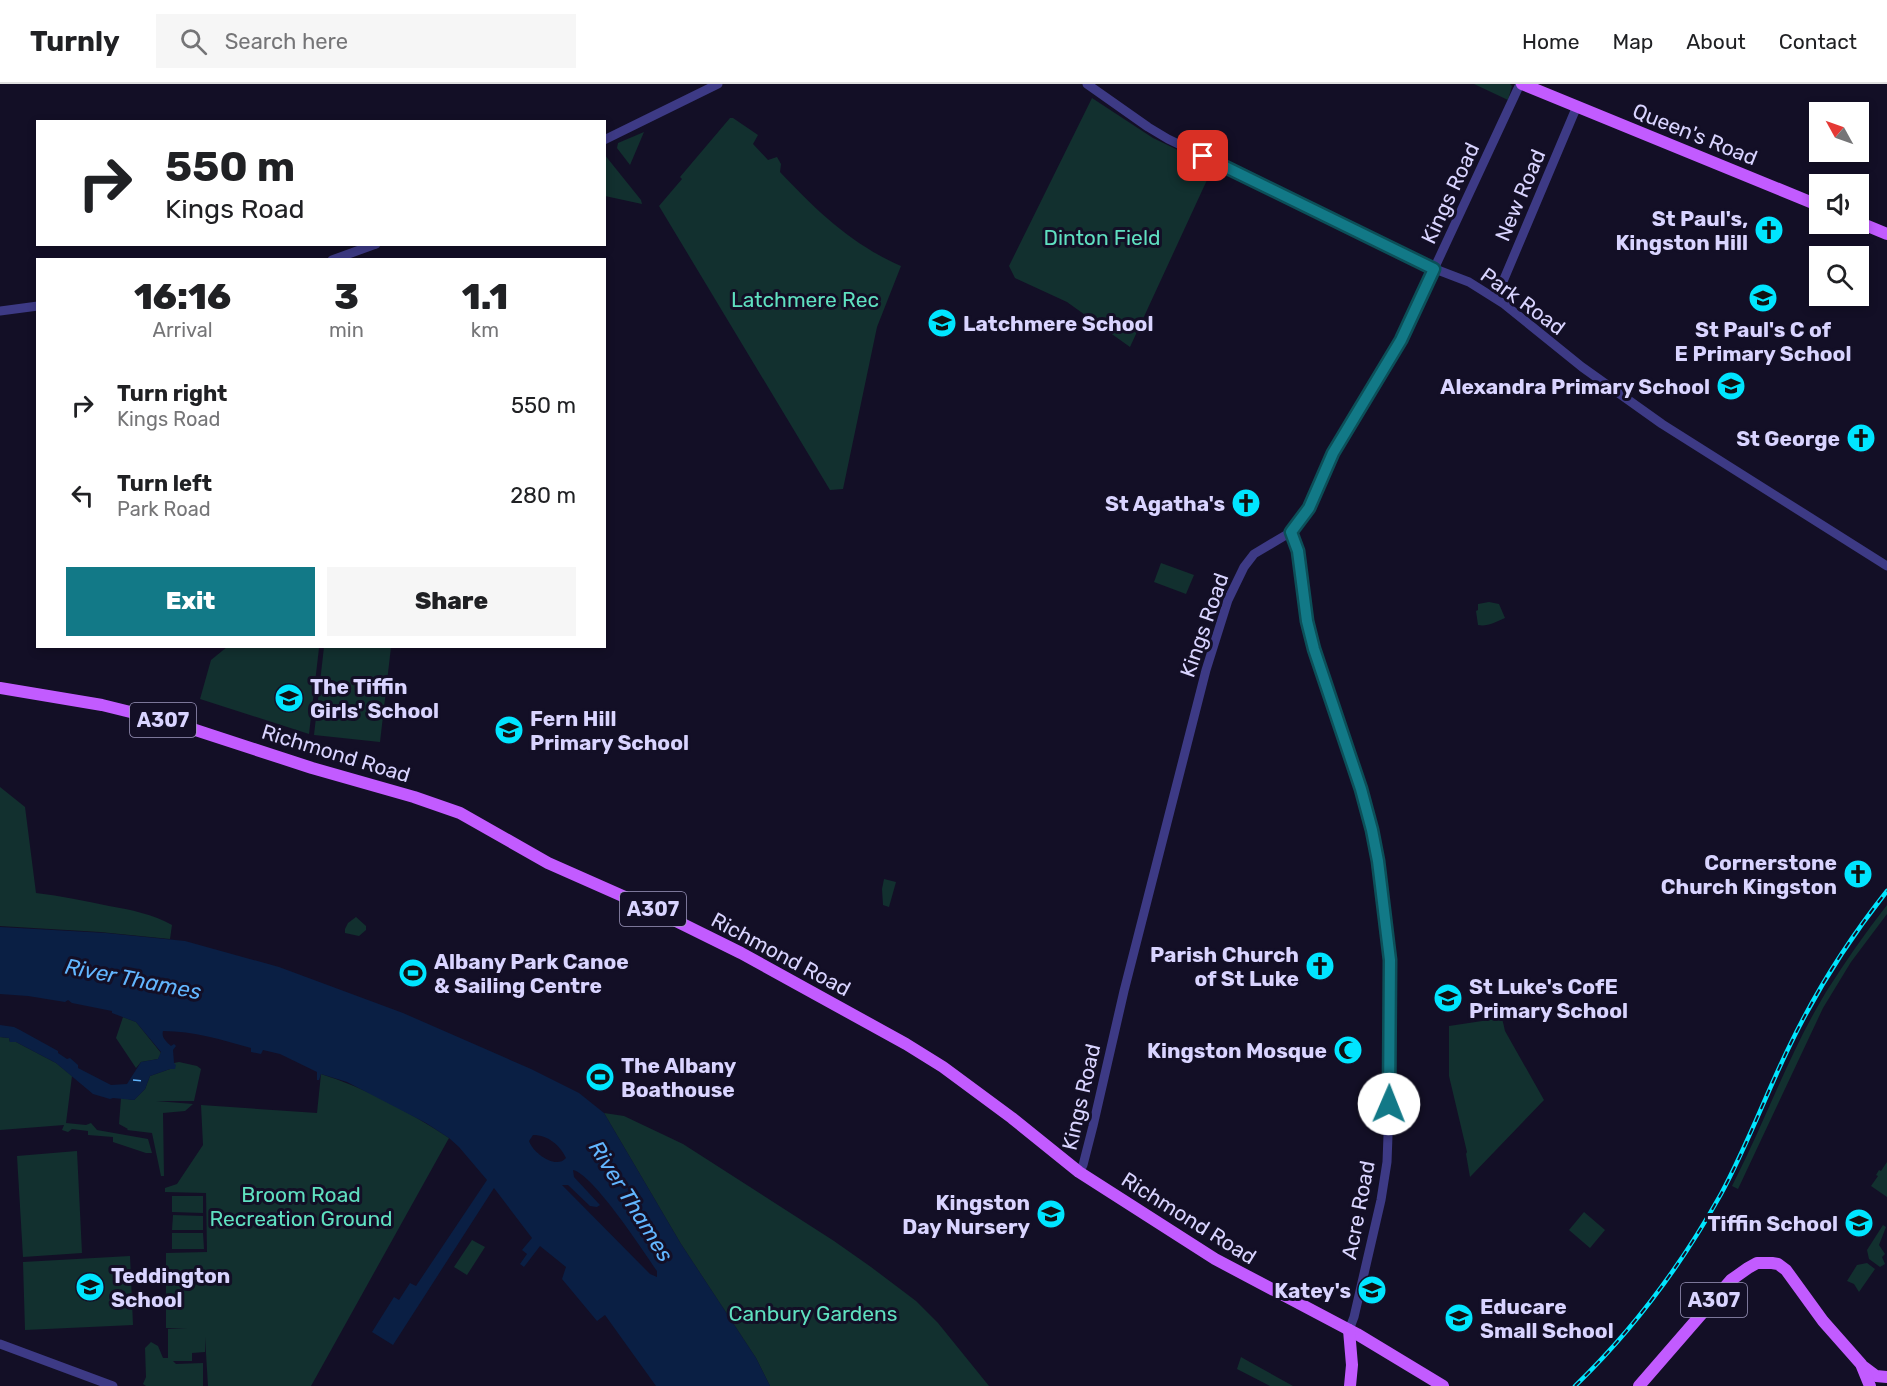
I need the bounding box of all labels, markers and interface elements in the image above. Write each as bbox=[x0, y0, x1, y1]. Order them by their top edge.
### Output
search box bbox=[156, 14, 576, 68]
text: Turnly bbox=[30, 25, 120, 58]
icon: search bbox=[177, 25, 210, 58]
text: Search here bbox=[225, 28, 348, 55]
text: Home bbox=[1522, 29, 1579, 54]
text: Map bbox=[1612, 29, 1653, 54]
text: About bbox=[1686, 29, 1746, 54]
text: Contact bbox=[1779, 29, 1857, 54]
street label: Queen's Road bbox=[1629, 98, 1761, 170]
north arrow bbox=[1809, 102, 1869, 162]
map controls bbox=[1809, 102, 1869, 306]
pin bbox=[1177, 130, 1228, 181]
icon: arrive bbox=[1186, 139, 1219, 172]
street label: Kings Road bbox=[1416, 139, 1484, 247]
text: 550 m bbox=[165, 142, 295, 192]
icon: right bbox=[66, 144, 144, 222]
street label: New Road bbox=[1489, 145, 1551, 245]
button: sound bbox=[1809, 174, 1869, 234]
text: Kings Road bbox=[165, 193, 305, 225]
place label: St Paul's, Kingston Hill bbox=[1615, 206, 1748, 255]
church icon: St Paul's, Kingston Hill bbox=[1753, 214, 1785, 246]
park label: Dinton Field bbox=[1044, 225, 1160, 250]
button: search bbox=[1809, 246, 1869, 306]
street label: Park Road bbox=[1476, 262, 1570, 340]
text: 16:16 bbox=[134, 275, 231, 318]
text: 3 bbox=[334, 275, 359, 318]
text: 1.1 bbox=[462, 275, 508, 318]
school or university icon: St Paul's C of E Primary School bbox=[1747, 282, 1779, 314]
park label: Latchmere Rec bbox=[731, 287, 879, 312]
school or university icon: Latchmere School bbox=[926, 307, 958, 339]
place label: Latchmere School bbox=[963, 311, 1153, 336]
place label: St Paul's C of E Primary School bbox=[1675, 317, 1851, 366]
text: Arrival bbox=[153, 318, 213, 342]
text: min bbox=[329, 318, 364, 342]
text: km bbox=[471, 318, 499, 342]
school or university icon: Alexandra Primary School bbox=[1715, 370, 1747, 402]
place label: Alexandra Primary School bbox=[1440, 374, 1710, 399]
text: Turn right bbox=[117, 380, 227, 407]
icon: right bbox=[66, 389, 99, 422]
text: 550 m bbox=[511, 392, 576, 419]
text: Kings Road bbox=[117, 407, 220, 431]
church icon: St George bbox=[1845, 422, 1877, 454]
place label: St George bbox=[1736, 426, 1840, 451]
text: Turn left bbox=[117, 470, 212, 497]
icon: left bbox=[66, 479, 99, 512]
text: 280 m bbox=[510, 482, 576, 509]
church icon: St Agatha's bbox=[1230, 487, 1262, 519]
place label: St Agatha's bbox=[1105, 491, 1225, 516]
text: Park Road bbox=[117, 497, 211, 521]
button: Exit bbox=[66, 567, 315, 636]
button: Share bbox=[327, 567, 576, 636]
street label: Kings Road bbox=[1175, 570, 1233, 680]
place label: The Tiffin Girls' School bbox=[310, 674, 439, 723]
school or university icon: The Tiffin Girls' School bbox=[273, 682, 305, 714]
road number: A307 bbox=[130, 703, 196, 737]
place label: Fern Hill Primary School bbox=[530, 706, 689, 755]
school or university icon: Fern Hill Primary School bbox=[493, 714, 525, 746]
street label: Richmond Road bbox=[259, 719, 413, 787]
place label: Cornerstone Church Kingston bbox=[1661, 850, 1837, 899]
church icon: Cornerstone Church Kingston bbox=[1842, 858, 1874, 890]
road number: A307 bbox=[620, 892, 686, 926]
street label: Richmond Road bbox=[707, 907, 855, 1001]
place label: Parish Church of St Luke bbox=[1150, 942, 1299, 991]
place label: Albany Park Canoe & Sailing Centre bbox=[434, 949, 629, 998]
church icon: Parish Church of St Luke bbox=[1304, 950, 1336, 982]
water label: River Thames bbox=[63, 953, 203, 1005]
sports icon: Albany Park Canoe & Sailing Centre bbox=[397, 957, 429, 989]
place label: St Luke's CofE Primary School bbox=[1469, 974, 1628, 1023]
school or university icon: St Luke's CofE Primary School bbox=[1432, 982, 1464, 1014]
mosque icon: Kingston Mosque bbox=[1332, 1034, 1364, 1066]
place label: Kingston Mosque bbox=[1147, 1038, 1327, 1063]
street label: Kings Road bbox=[1057, 1041, 1105, 1153]
place label: The Albany Boathouse bbox=[621, 1053, 737, 1102]
sports icon: The Albany Boathouse bbox=[584, 1061, 616, 1093]
position arrow bbox=[1357, 1072, 1421, 1136]
water label: River Thames bbox=[583, 1135, 679, 1267]
street label: Acre Road bbox=[1336, 1159, 1380, 1261]
street label: Richmond Road bbox=[1117, 1167, 1261, 1269]
park label: Broom Road Recreation Ground bbox=[209, 1182, 393, 1231]
place label: Kingston Day Nursery bbox=[902, 1190, 1030, 1239]
school or university icon: Kingston Day Nursery bbox=[1035, 1198, 1067, 1230]
school or university icon: Tiffin School bbox=[1843, 1207, 1875, 1239]
place label: Tiffin School bbox=[1708, 1211, 1838, 1236]
place label: Teddington School bbox=[111, 1263, 230, 1312]
school or university icon: Teddington School bbox=[74, 1271, 106, 1303]
school or university icon: Katey's bbox=[1356, 1274, 1388, 1306]
place label: Katey's bbox=[1274, 1278, 1351, 1303]
road number: A307 bbox=[1681, 1283, 1747, 1317]
place label: Educare Small School bbox=[1480, 1294, 1614, 1343]
park label: Canbury Gardens bbox=[729, 1301, 897, 1326]
school or university icon: Educare Small School bbox=[1443, 1302, 1475, 1334]

